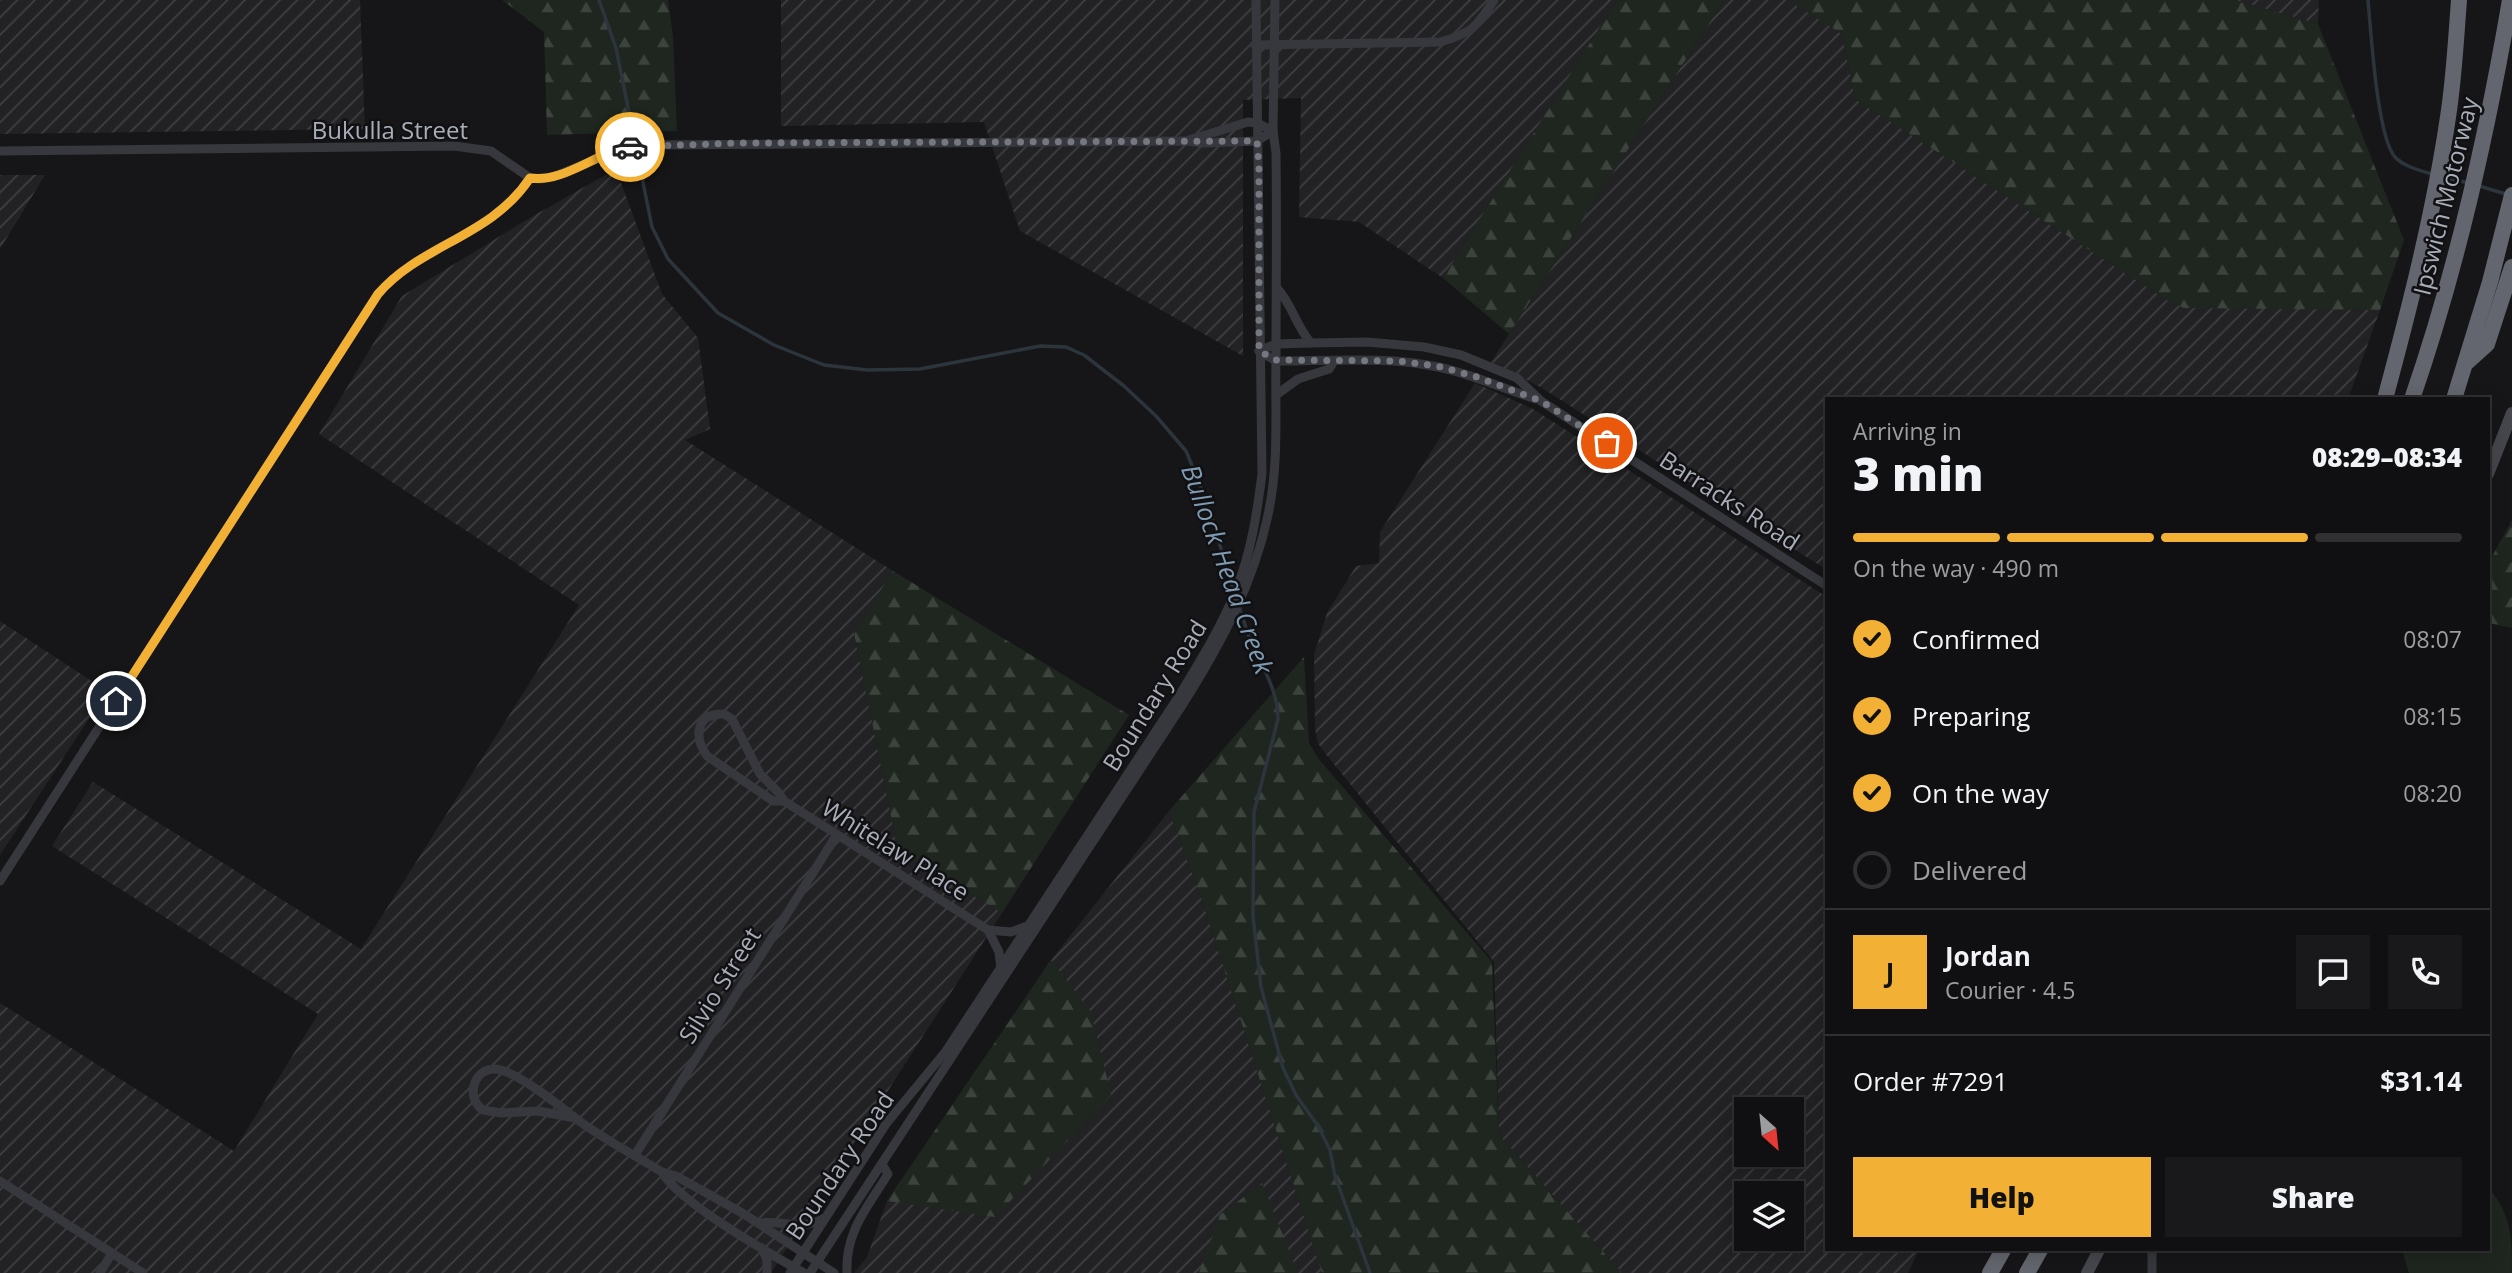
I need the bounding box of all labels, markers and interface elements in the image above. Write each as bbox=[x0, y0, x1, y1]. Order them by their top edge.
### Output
street label: Ipswich Motorway bbox=[2404, 93, 2486, 298]
courier bbox=[595, 112, 665, 182]
street label: Bukulla Street bbox=[312, 113, 468, 146]
icon: car bbox=[611, 128, 649, 166]
pin bbox=[1577, 413, 1637, 473]
text: Arriving in bbox=[1853, 415, 1962, 447]
icon: bag bbox=[1588, 424, 1626, 462]
text: 08:29–08:34 bbox=[2312, 439, 2462, 475]
street label: Barracks Road bbox=[1654, 442, 1806, 558]
text: 3 min bbox=[1853, 442, 1984, 504]
water label: Bullock Head Creek bbox=[1173, 459, 1283, 680]
text: On the way · 490 m bbox=[1853, 552, 2059, 584]
street label: Boundary Road bbox=[1094, 613, 1214, 777]
icon: check bbox=[1853, 620, 1891, 658]
text: Confirmed bbox=[1912, 621, 2040, 657]
text: 08:07 bbox=[2403, 623, 2462, 655]
pin bbox=[86, 671, 146, 731]
icon: home bbox=[97, 682, 135, 720]
icon: check bbox=[1853, 697, 1891, 735]
text: Preparing bbox=[1912, 698, 2030, 734]
text: 08:15 bbox=[2403, 700, 2462, 732]
icon: check bbox=[1853, 774, 1891, 812]
text: On the way bbox=[1912, 775, 2049, 811]
text: 08:20 bbox=[2403, 777, 2462, 809]
street label: Whitelaw Place bbox=[816, 790, 976, 908]
text: Delivered bbox=[1912, 852, 2027, 888]
street label: Silvio Street bbox=[670, 921, 768, 1049]
button: chat bbox=[2296, 935, 2370, 1009]
button: phone bbox=[2388, 935, 2462, 1009]
text: Jordan bbox=[1945, 938, 2031, 974]
text: J bbox=[1886, 954, 1894, 990]
text: Courier · 4.5 bbox=[1945, 974, 2075, 1006]
text: Order #7291 bbox=[1853, 1063, 2008, 1099]
text: $31.14 bbox=[2380, 1063, 2462, 1099]
street label: Boundary Road bbox=[777, 1084, 901, 1246]
north arrow bbox=[1734, 1097, 1804, 1167]
map controls bbox=[1734, 1097, 1804, 1251]
button: Help bbox=[1853, 1157, 2151, 1237]
button: Share bbox=[2165, 1157, 2462, 1237]
button: layers bbox=[1734, 1181, 1804, 1251]

